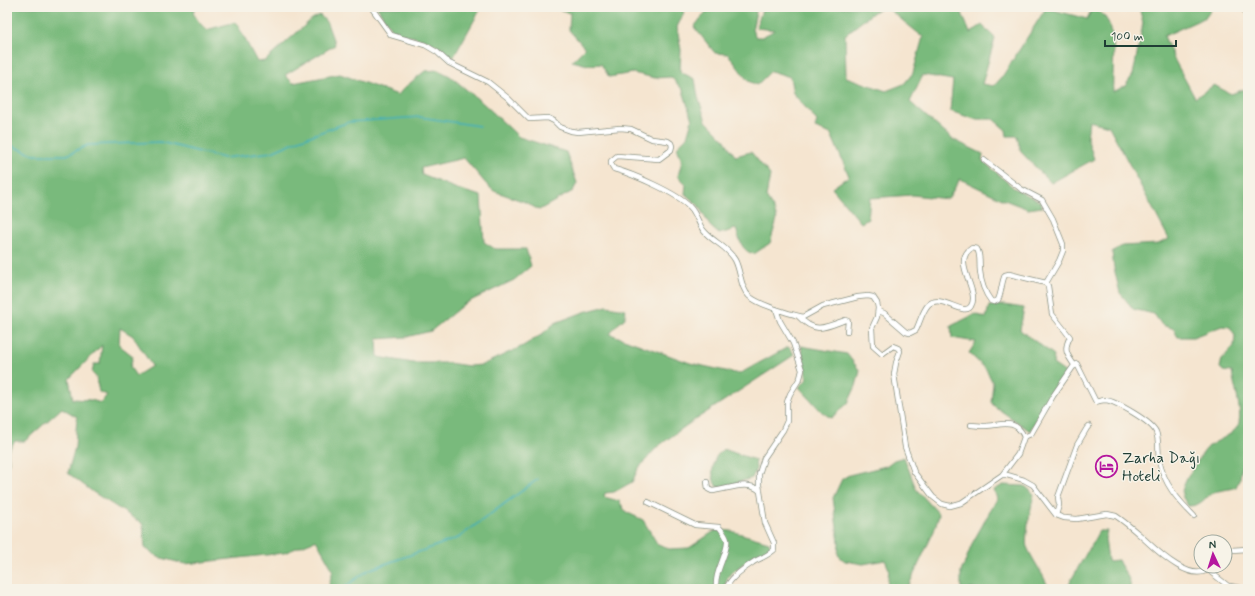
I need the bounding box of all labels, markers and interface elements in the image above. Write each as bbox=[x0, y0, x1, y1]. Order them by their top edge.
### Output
scale bar bbox=[1105, 22, 1176, 48]
text: 100 m bbox=[1111, 29, 1143, 45]
place label: Zarha Dağı Hoteli bbox=[1122, 448, 1200, 487]
hotel icon: Zarha Dağı Hoteli bbox=[1094, 454, 1120, 480]
north arrow bbox=[1193, 534, 1233, 574]
text: N bbox=[1208, 538, 1217, 552]

